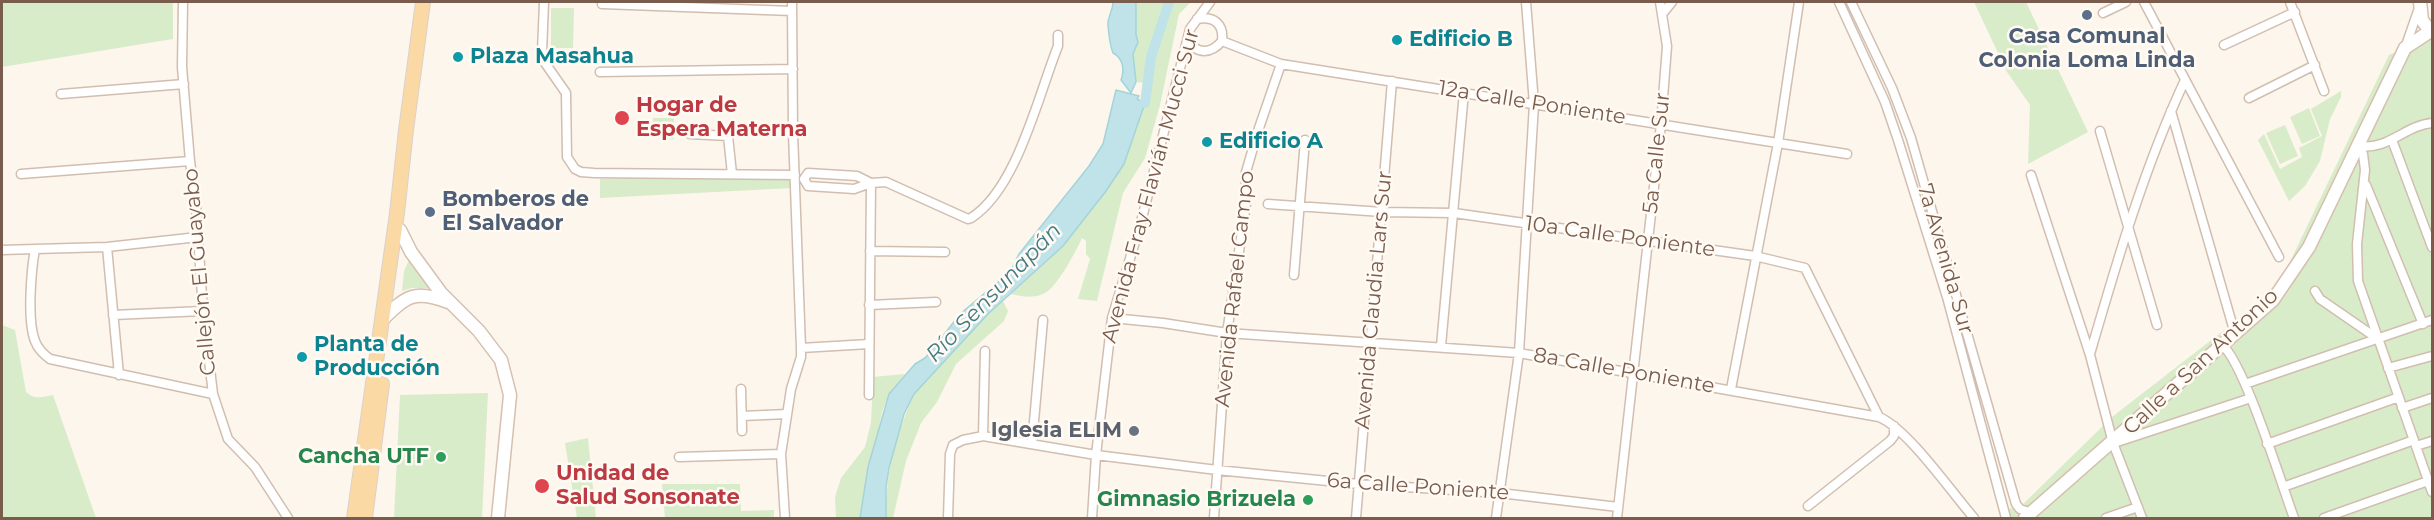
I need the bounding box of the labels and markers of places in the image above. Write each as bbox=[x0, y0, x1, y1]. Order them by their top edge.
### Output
marker: Casa Comunal Colonia Loma Linda bbox=[2080, 8, 2094, 22]
place label: Casa Comunal Colonia Loma Linda bbox=[1979, 24, 2195, 74]
place label: Edificio B bbox=[1409, 27, 1513, 53]
marker: Edificio B bbox=[1390, 33, 1404, 47]
place label: Plaza Masahua bbox=[470, 44, 634, 70]
marker: Plaza Masahua bbox=[451, 50, 465, 64]
place label: Hogar de Espera Materna bbox=[636, 93, 808, 143]
marker: Hogar de Espera Materna bbox=[613, 109, 631, 127]
place label: Edificio A bbox=[1219, 129, 1323, 155]
marker: Edificio A bbox=[1200, 135, 1214, 149]
place label: Bomberos de El Salvador bbox=[442, 187, 589, 237]
marker: Bomberos de El Salvador bbox=[423, 205, 437, 219]
place label: Planta de Producción bbox=[314, 332, 440, 382]
marker: Planta de Producción bbox=[295, 350, 309, 364]
place label: Iglesia ELIM bbox=[991, 418, 1122, 444]
marker: Iglesia ELIM bbox=[1127, 424, 1141, 438]
place label: Cancha UTF bbox=[298, 444, 429, 470]
marker: Cancha UTF bbox=[434, 450, 448, 464]
place label: Unidad de Salud Sonsonate bbox=[556, 461, 740, 511]
marker: Unidad de Salud Sonsonate bbox=[533, 477, 551, 495]
place label: Gimnasio Brizuela bbox=[1097, 487, 1296, 513]
marker: Gimnasio Brizuela bbox=[1301, 493, 1315, 507]

